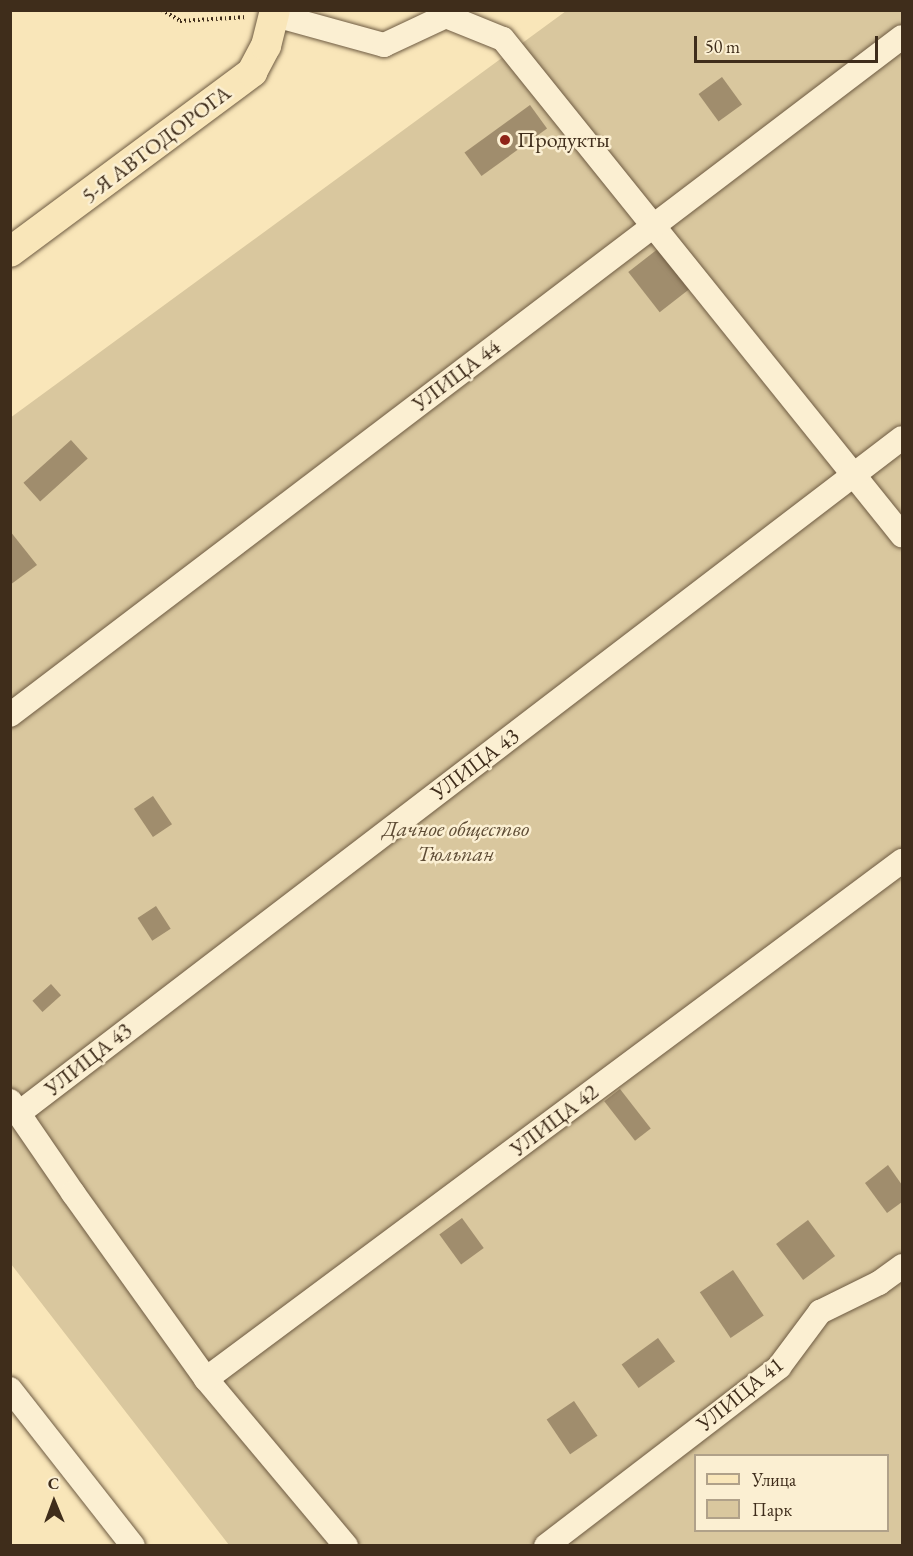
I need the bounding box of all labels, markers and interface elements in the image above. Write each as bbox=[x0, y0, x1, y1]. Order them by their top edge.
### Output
scale bar bbox=[697, 24, 882, 62]
text: 50 m bbox=[705, 35, 740, 58]
street label: 5-Я АВТОДОРОГА bbox=[76, 79, 236, 209]
place label: Продукты bbox=[517, 127, 610, 153]
marker: Продукты bbox=[498, 133, 512, 147]
street label: УЛИЦА 44 bbox=[407, 333, 505, 417]
street label: УЛИЦА 43 bbox=[426, 722, 524, 806]
park label: Дачное общество Тюльпан bbox=[383, 815, 529, 866]
street label: УЛИЦА 43 bbox=[39, 1017, 137, 1101]
street label: УЛИЦА 42 bbox=[505, 1078, 603, 1162]
street label: УЛИЦА 41 bbox=[691, 1351, 789, 1437]
legend bbox=[694, 1454, 889, 1532]
text: Улица bbox=[752, 1468, 796, 1491]
north arrow bbox=[24, 1472, 84, 1532]
text: С bbox=[48, 1473, 60, 1494]
text: Парк bbox=[752, 1498, 792, 1521]

